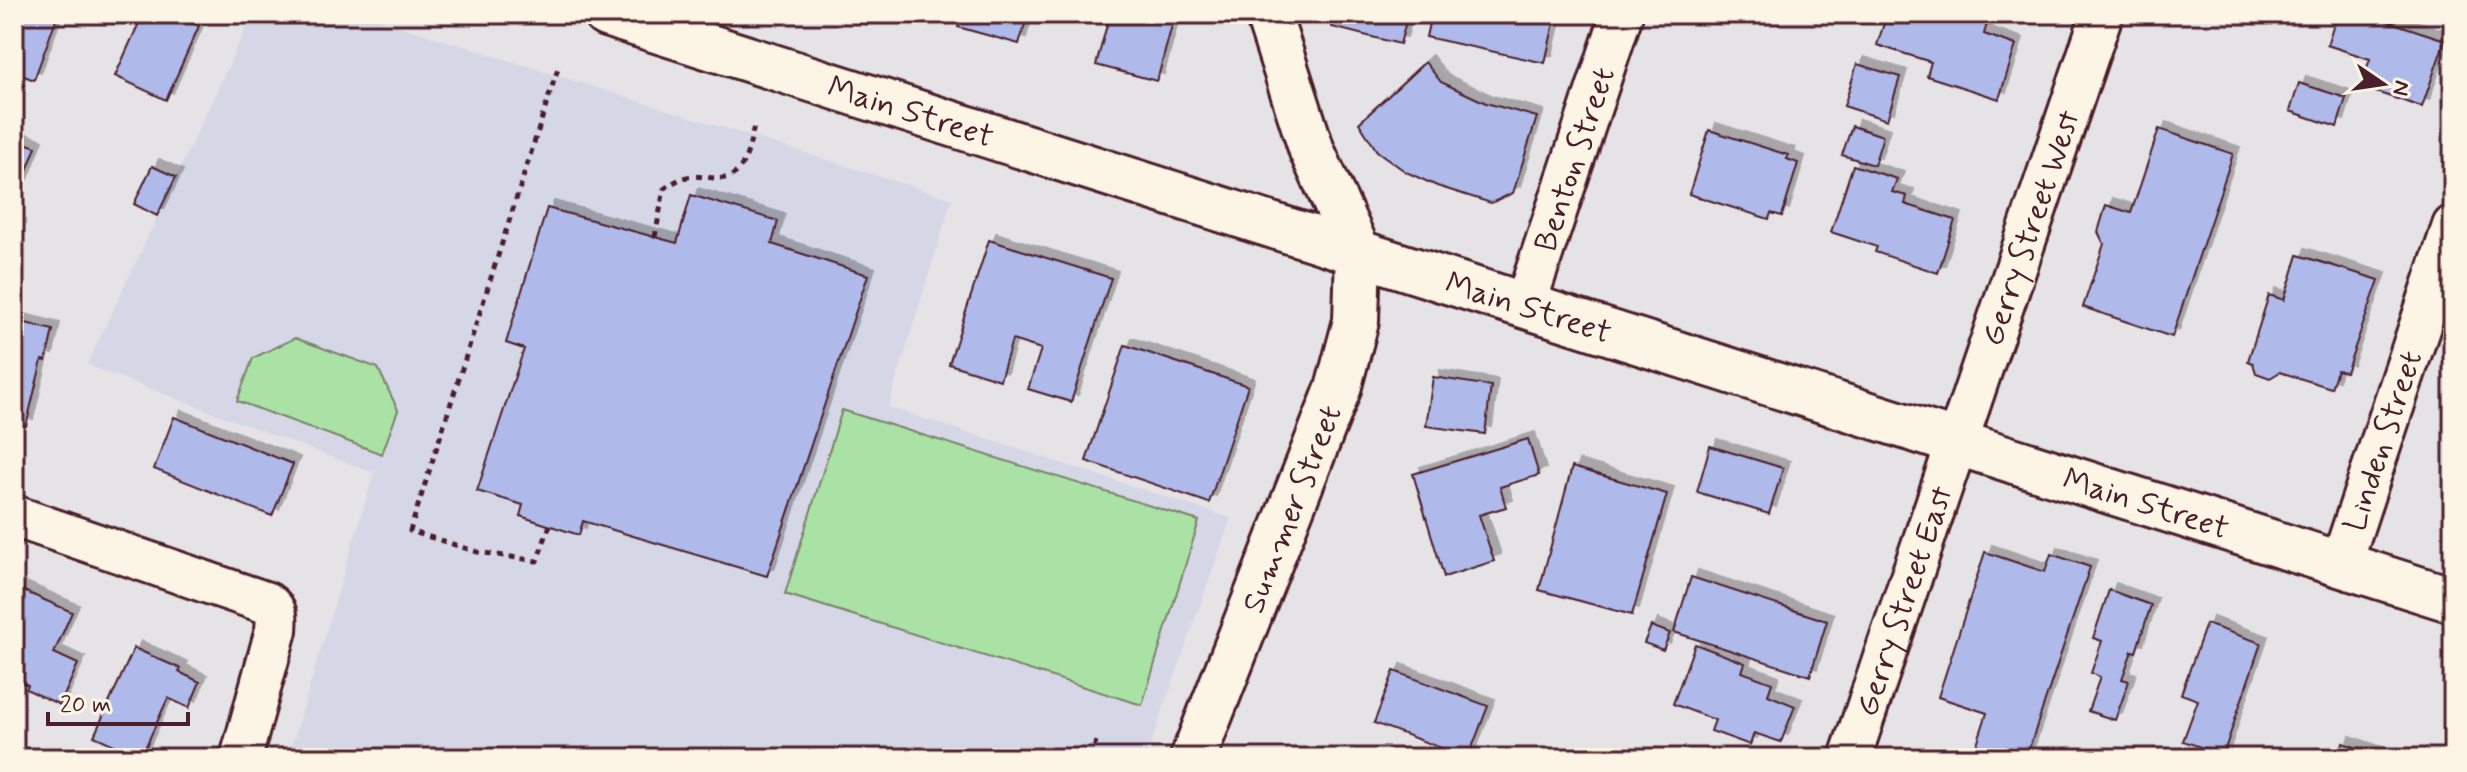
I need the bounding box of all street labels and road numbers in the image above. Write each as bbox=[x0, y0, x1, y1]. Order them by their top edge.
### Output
street label: Benton Street bbox=[1525, 62, 1626, 257]
street label: Main Street bbox=[822, 67, 999, 159]
street label: Gerry Street West bbox=[1972, 105, 2091, 352]
street label: Main Street bbox=[1440, 263, 1616, 355]
street label: Linden Street bbox=[2334, 346, 2433, 537]
street label: Summer Street bbox=[1233, 399, 1353, 619]
street label: Main Street bbox=[2057, 459, 2234, 551]
street label: Gerry Street East bbox=[1847, 481, 1964, 722]

